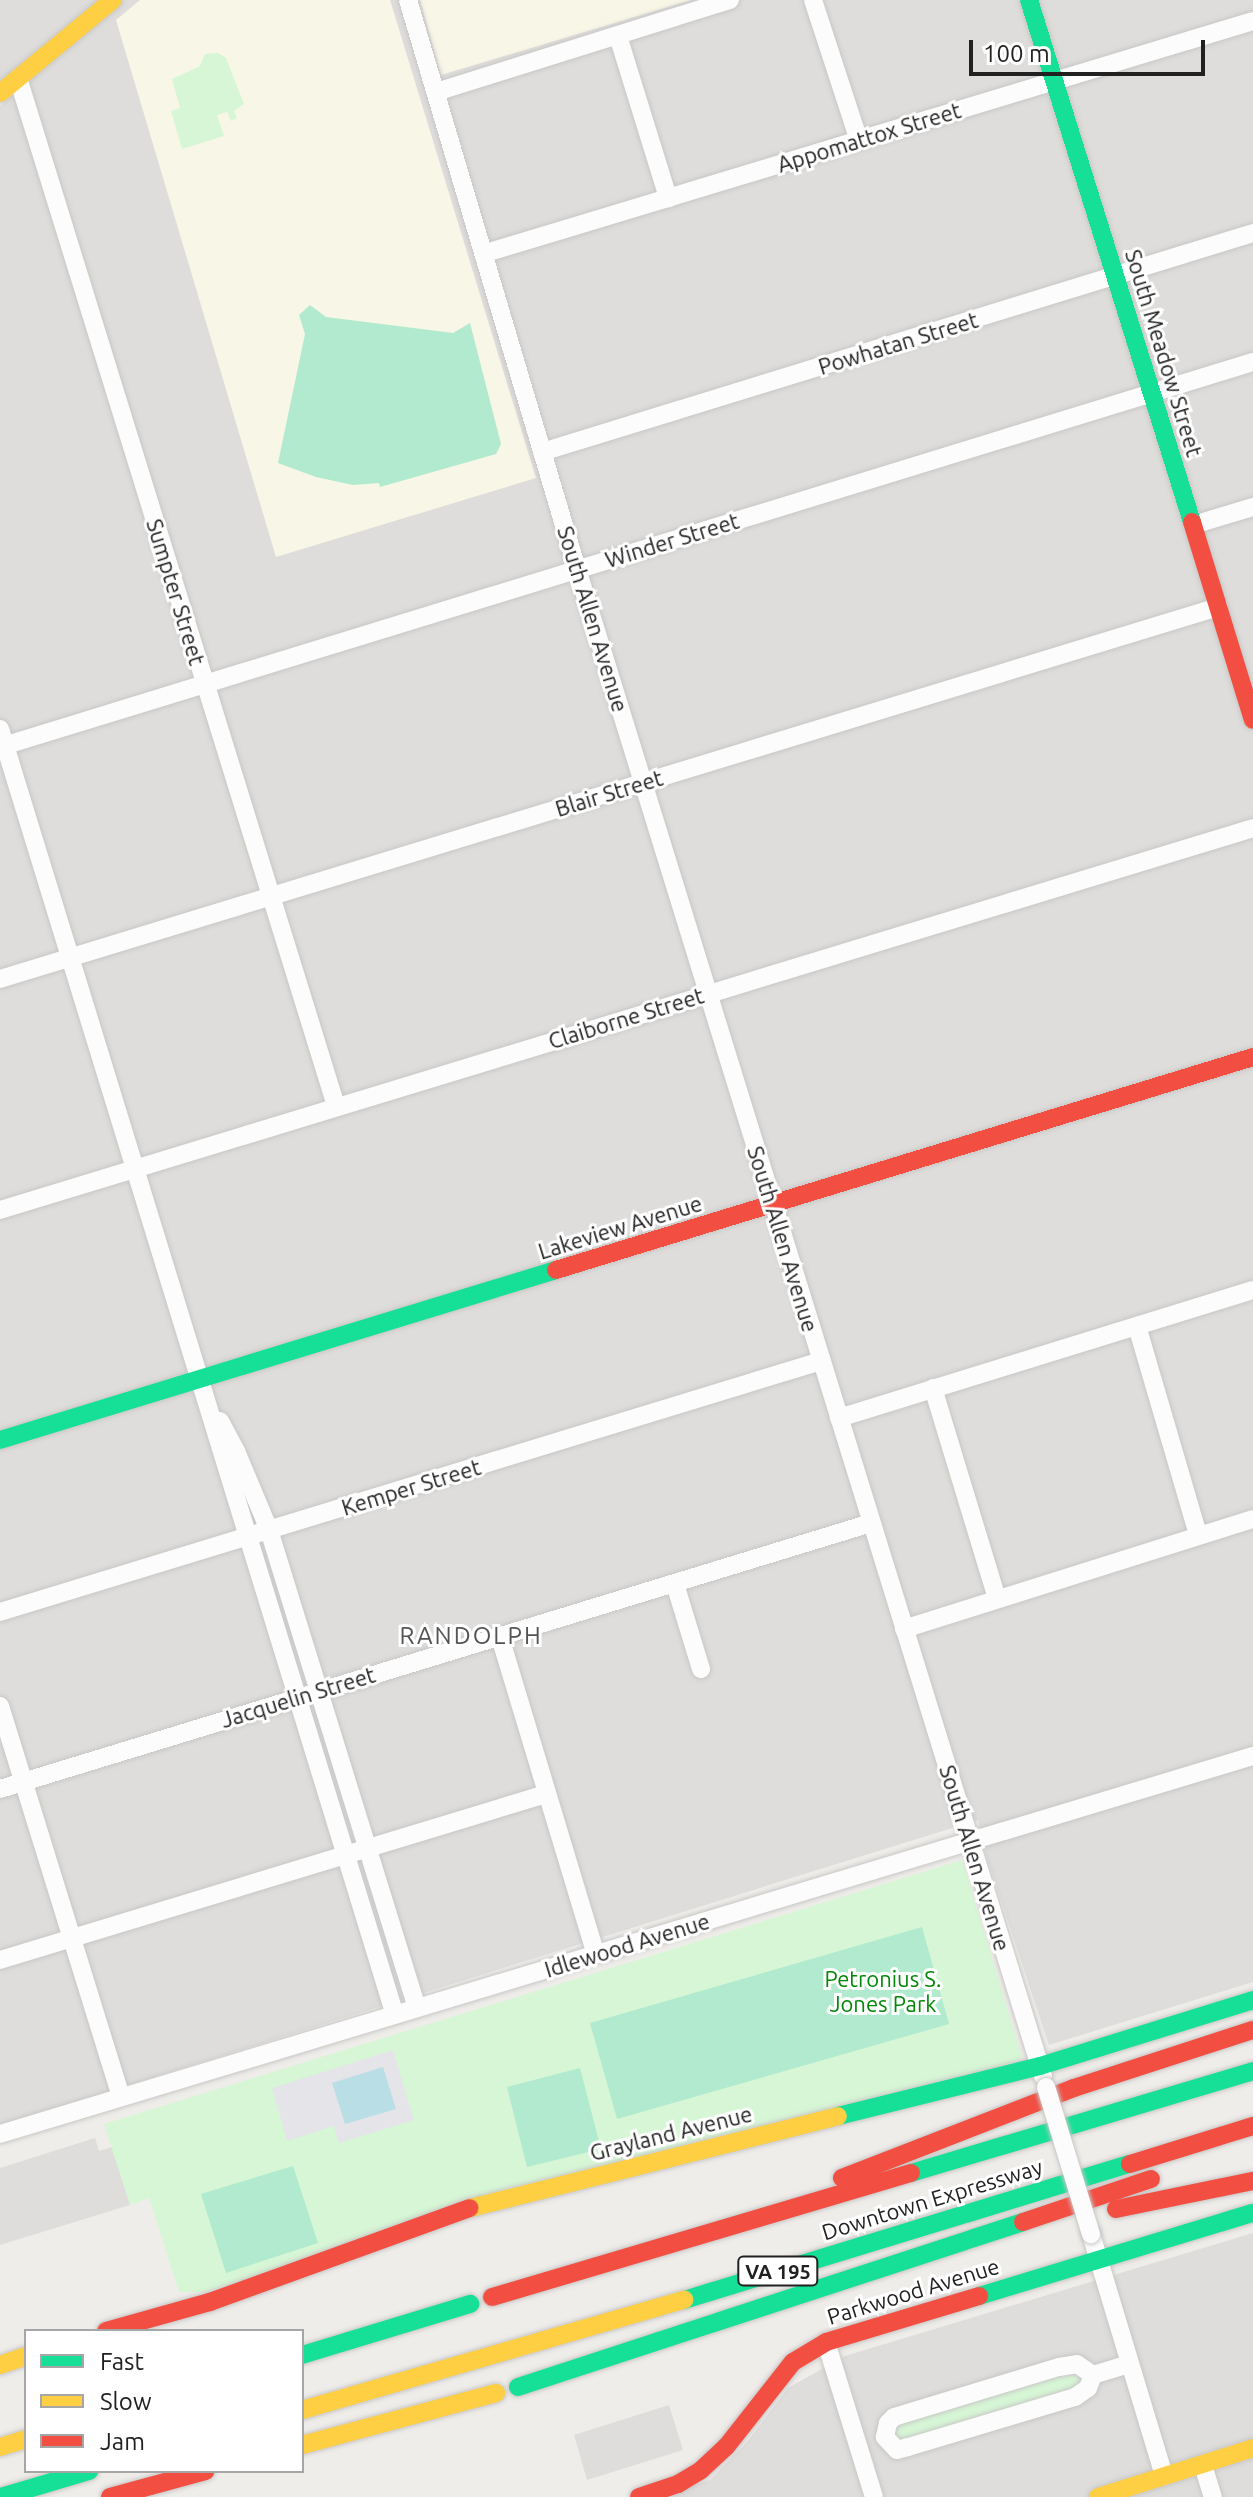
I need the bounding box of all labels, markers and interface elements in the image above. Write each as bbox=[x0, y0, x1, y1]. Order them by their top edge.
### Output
scale bar bbox=[973, 24, 1209, 74]
text: 100 m bbox=[983, 40, 1050, 67]
street label: Appomattox Street bbox=[774, 97, 964, 177]
street label: South Meadow Street bbox=[1120, 246, 1208, 460]
street label: Powhatan Street bbox=[815, 306, 981, 380]
street label: Winder Street bbox=[602, 507, 742, 573]
street label: Sumpter Street bbox=[141, 516, 211, 668]
street label: South Allen Avenue bbox=[552, 523, 634, 715]
street label: Blair Street bbox=[552, 764, 666, 822]
street label: Claiborne Street bbox=[545, 982, 707, 1054]
street label: South Allen Avenue bbox=[742, 1143, 824, 1335]
street label: Lakeview Avenue bbox=[535, 1190, 705, 1264]
street label: Kemper Street bbox=[338, 1453, 484, 1521]
district label: RANDOLPH bbox=[399, 1622, 543, 1650]
street label: Jacquelin Street bbox=[218, 1661, 378, 1733]
street label: South Allen Avenue bbox=[934, 1762, 1016, 1954]
street label: Idlewood Avenue bbox=[541, 1907, 713, 1983]
park label: Petronius S. Jones Park bbox=[824, 1965, 942, 2016]
street label: Grayland Avenue bbox=[587, 2100, 755, 2166]
street label: Downtown Expressway bbox=[819, 2153, 1045, 2245]
street label: Parkwood Avenue bbox=[824, 2252, 1002, 2330]
road number: VA 195 bbox=[736, 2255, 820, 2287]
legend bbox=[24, 2329, 304, 2473]
text: Fast bbox=[100, 2348, 144, 2375]
text: Slow bbox=[100, 2388, 152, 2415]
text: Jam bbox=[100, 2428, 145, 2455]

